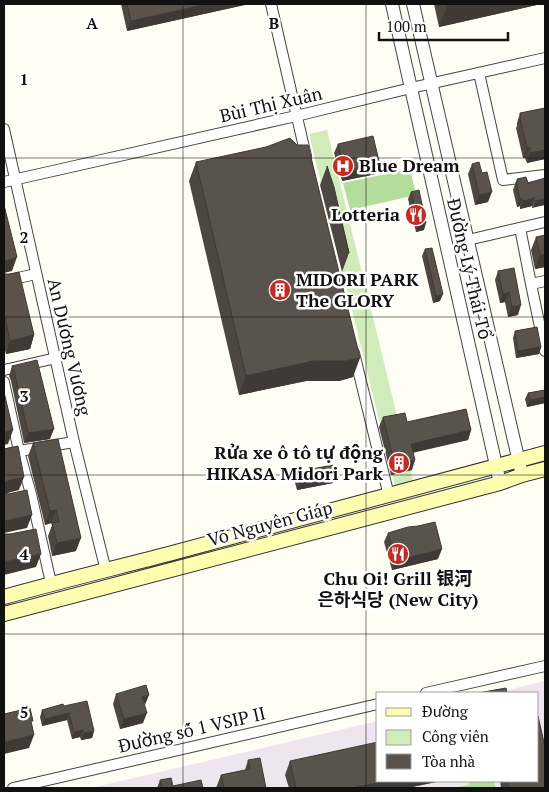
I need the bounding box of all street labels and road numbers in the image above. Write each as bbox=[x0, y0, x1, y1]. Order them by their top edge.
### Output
street label: Bùi Thị Xuân bbox=[217, 81, 325, 127]
street label: Đường Lý Thái Tổ bbox=[442, 196, 498, 342]
street label: An Dương Vương bbox=[43, 276, 98, 418]
street label: Võ Nguyên Giáp bbox=[205, 495, 335, 551]
street label: Đường số 1 VSIP II bbox=[116, 700, 268, 758]

